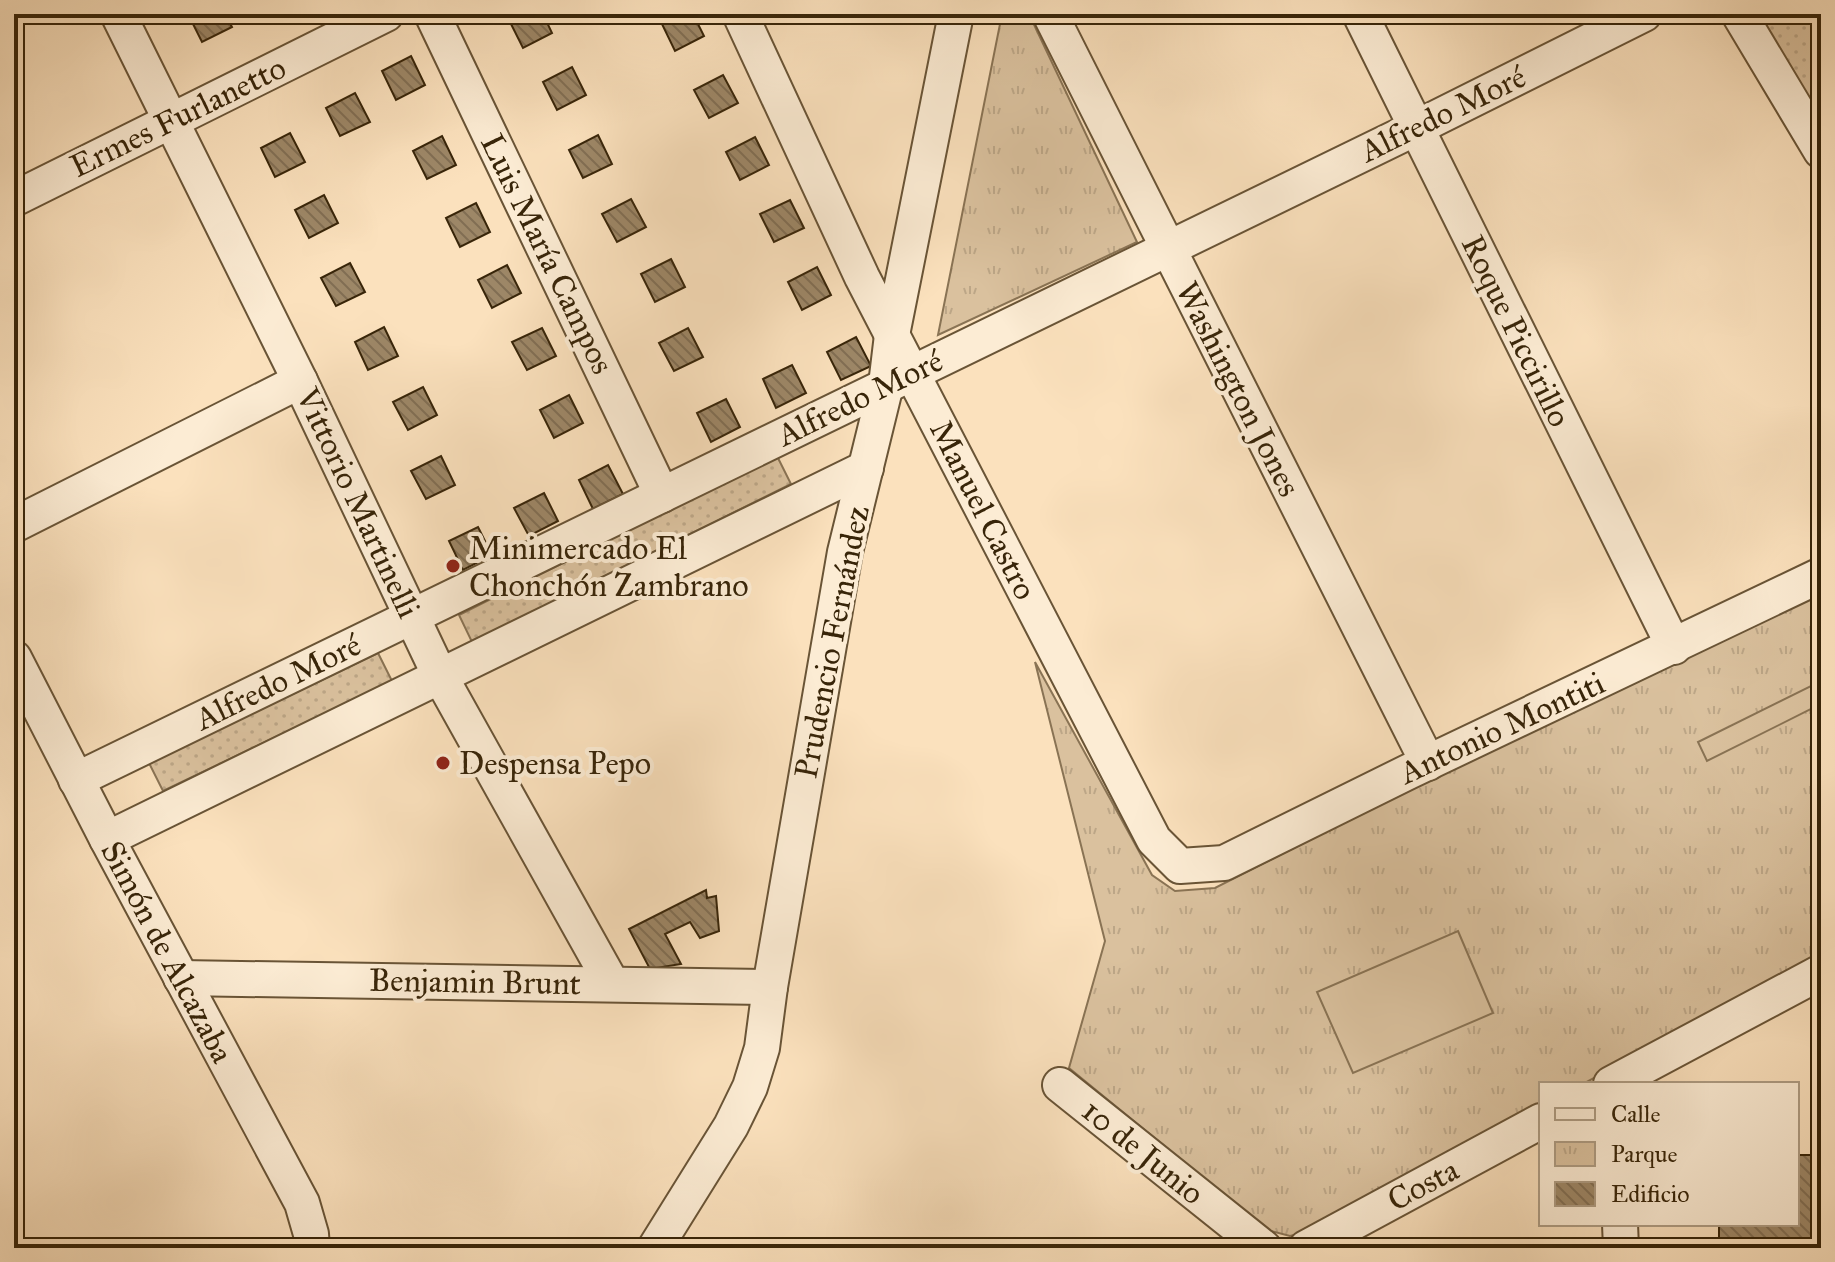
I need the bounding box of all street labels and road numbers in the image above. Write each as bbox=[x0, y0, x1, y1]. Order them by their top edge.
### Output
street label: Ermes Furlanetto bbox=[64, 48, 292, 186]
street label: Alfredo Moré bbox=[1352, 57, 1533, 172]
street label: Luis María Campos bbox=[472, 128, 622, 380]
street label: Roque Piccirillo bbox=[1453, 229, 1579, 433]
street label: Washington Jones bbox=[1167, 275, 1309, 503]
street label: Alfredo Moré bbox=[769, 341, 950, 456]
street label: Vittorio Martinelli bbox=[287, 381, 428, 624]
street label: Manuel Castro bbox=[921, 414, 1045, 606]
street label: Prudencio Fernández bbox=[786, 502, 878, 782]
street label: Alfredo Moré bbox=[187, 625, 368, 740]
street label: Antonio Montiti bbox=[1391, 663, 1611, 793]
street label: Simón de Alcazaba bbox=[92, 835, 242, 1070]
street label: Benjamin Brunt bbox=[369, 961, 581, 1003]
street label: 10 de Junio bbox=[1074, 1091, 1212, 1213]
street label: Costa bbox=[1381, 1150, 1466, 1220]

